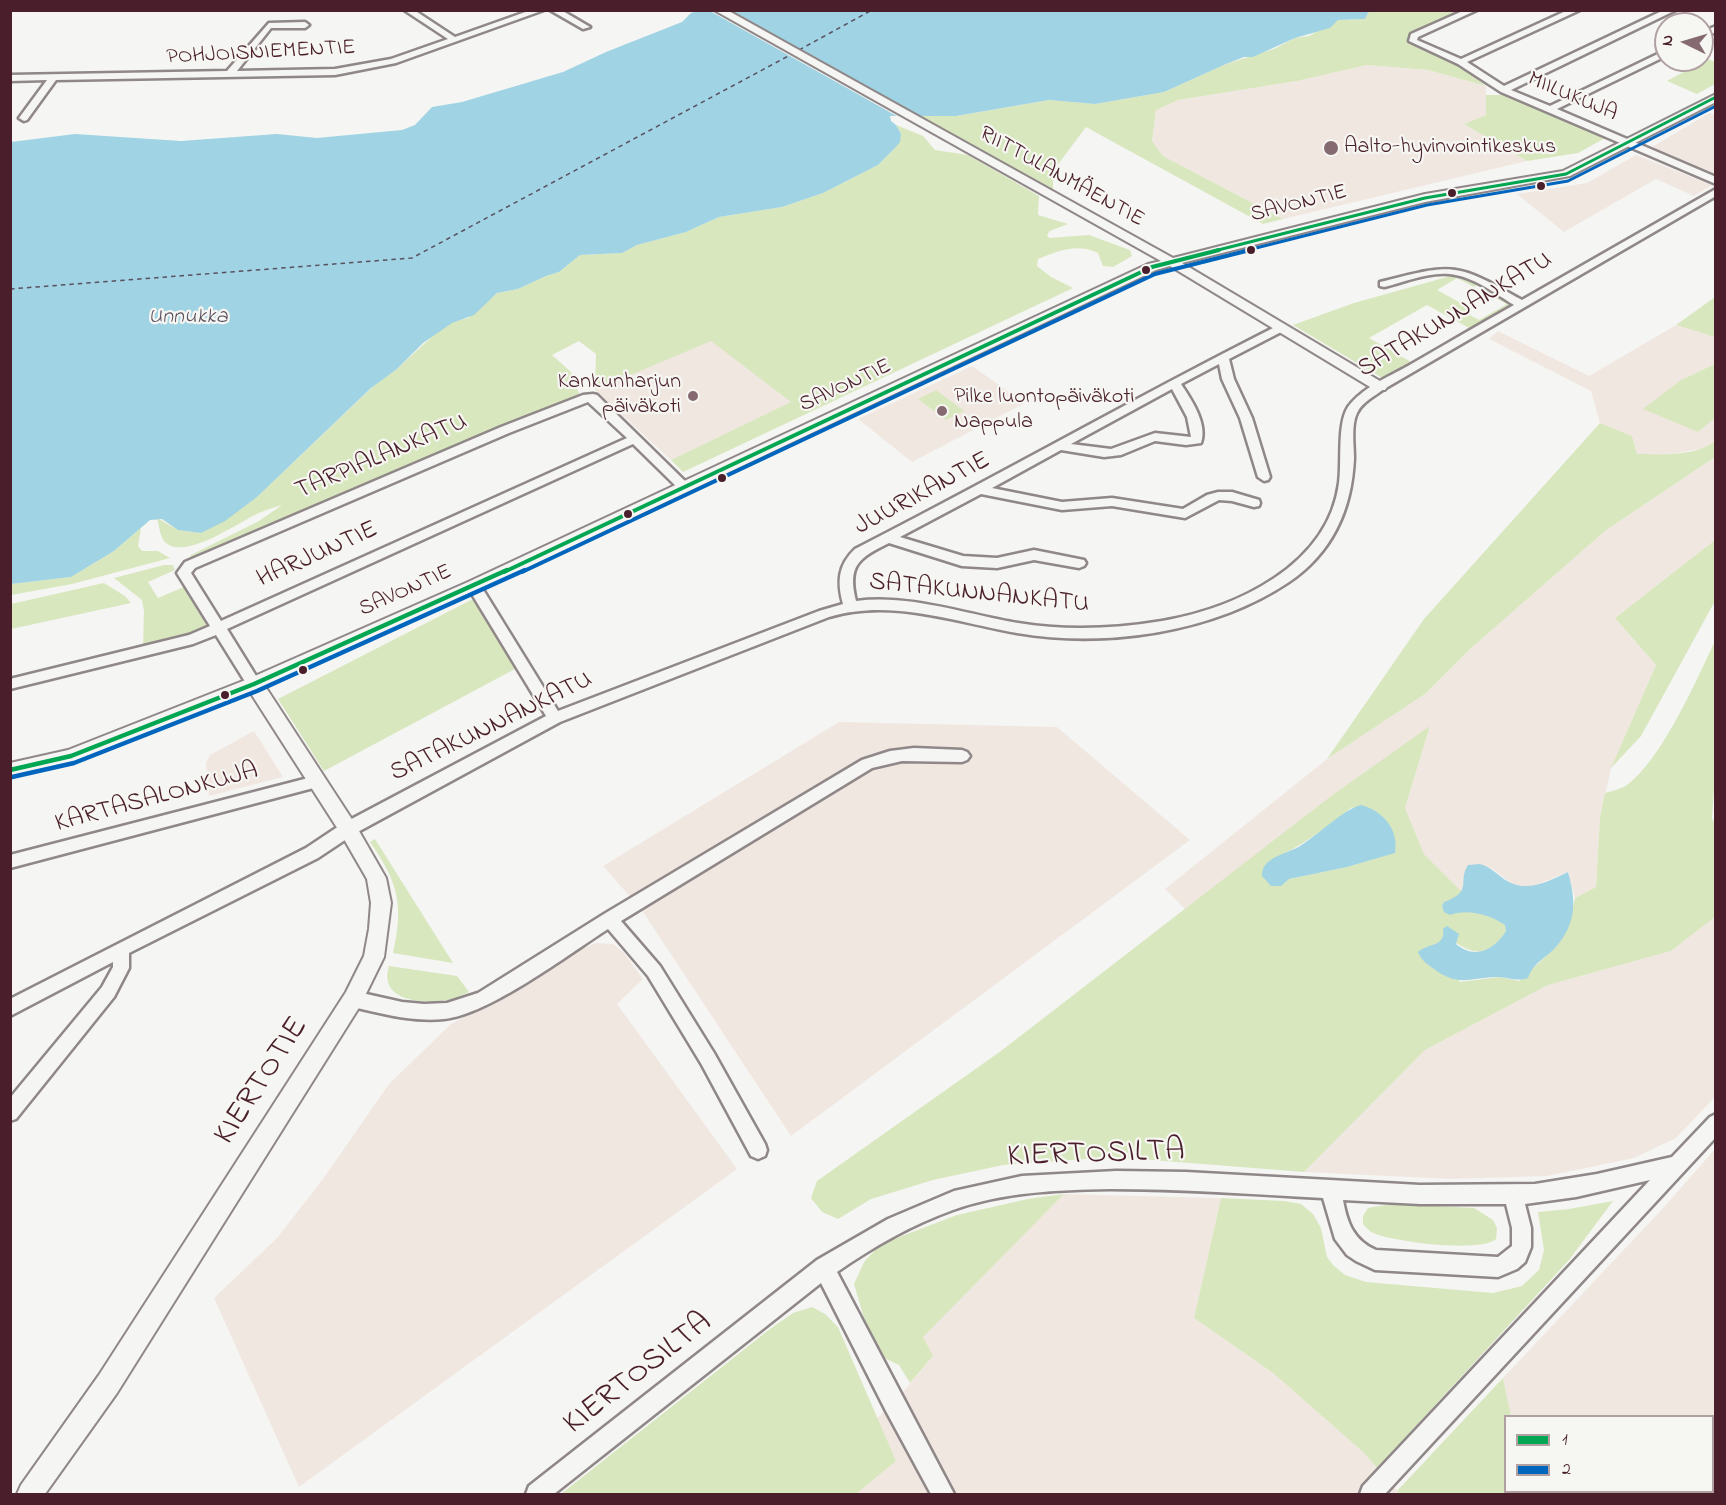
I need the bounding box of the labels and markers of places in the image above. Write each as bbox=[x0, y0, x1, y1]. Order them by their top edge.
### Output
place label: Aalto-hyvinvointikeskus bbox=[1344, 135, 1556, 161]
marker: Aalto-hyvinvointikeskus bbox=[1322, 139, 1340, 157]
unlabelled marker bbox=[1535, 180, 1547, 192]
unlabelled marker bbox=[1446, 187, 1458, 199]
unlabelled marker bbox=[1245, 244, 1257, 256]
unlabelled marker bbox=[1140, 264, 1152, 276]
place label: Kankunharjun päiväkoti bbox=[558, 370, 681, 422]
place label: Pilke luontopäiväkoti Nappula bbox=[954, 385, 1135, 436]
marker: Kankunharjun päiväkoti bbox=[686, 389, 700, 403]
marker: Pilke luontopäiväkoti Nappula bbox=[935, 404, 949, 418]
unlabelled marker bbox=[716, 472, 728, 484]
unlabelled marker bbox=[622, 508, 634, 520]
unlabelled marker bbox=[297, 664, 309, 676]
unlabelled marker bbox=[219, 689, 231, 701]

